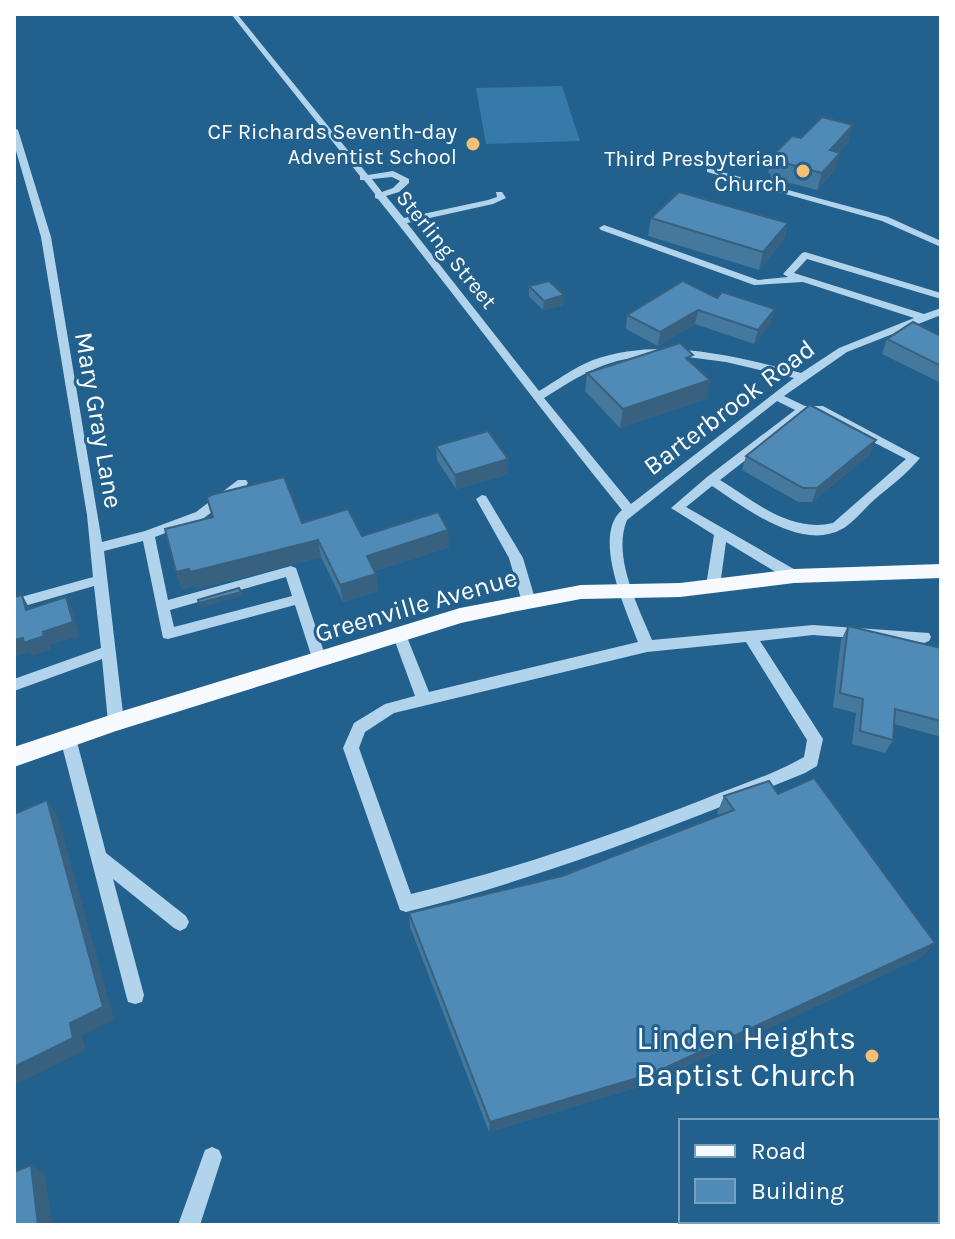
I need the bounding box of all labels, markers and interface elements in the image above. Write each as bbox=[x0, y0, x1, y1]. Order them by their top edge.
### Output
place label: CF Richards Seventh-day Adventist School bbox=[207, 119, 457, 170]
marker: CF Richards Seventh-day Adventist School bbox=[464, 135, 482, 153]
place label: Third Presbyterian Church bbox=[604, 146, 787, 197]
marker: Third Presbyterian Church bbox=[794, 162, 812, 180]
street label: Sterling Street bbox=[391, 185, 502, 314]
street label: Mary Gray Lane bbox=[68, 330, 129, 511]
street label: Barterbrook Road bbox=[638, 333, 821, 482]
street label: Greenville Avenue bbox=[311, 562, 521, 649]
place label: Linden Heights Baptist Church bbox=[636, 1020, 856, 1094]
marker: Linden Heights Baptist Church bbox=[863, 1047, 881, 1065]
legend bbox=[679, 1119, 939, 1223]
text: Road bbox=[751, 1137, 806, 1165]
text: Building bbox=[751, 1177, 844, 1205]

